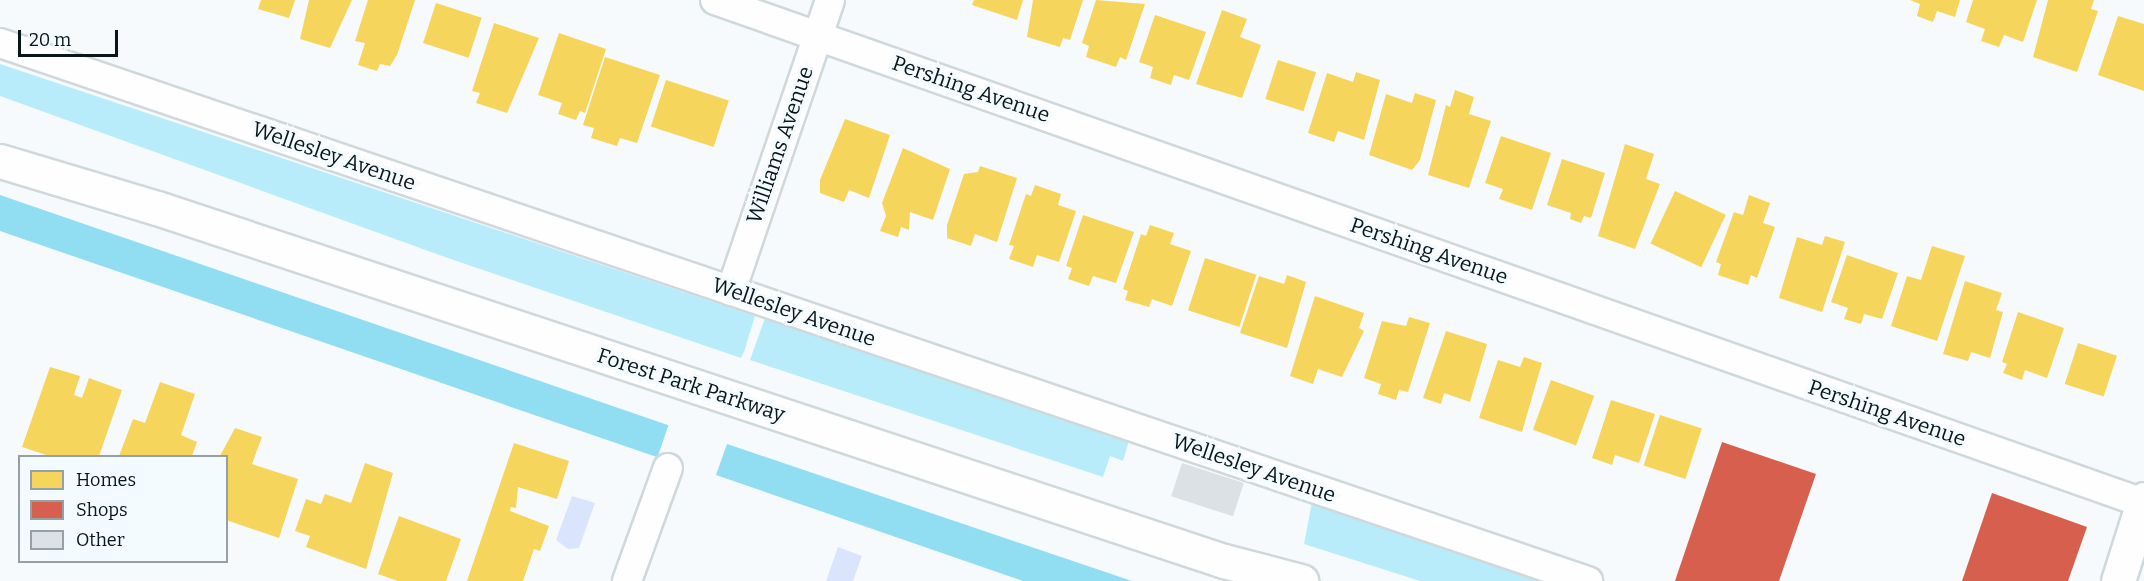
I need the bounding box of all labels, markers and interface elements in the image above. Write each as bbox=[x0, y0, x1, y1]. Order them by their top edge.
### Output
scale bar bbox=[21, 18, 122, 56]
text: 20 m bbox=[29, 29, 71, 51]
street label: Pershing Avenue bbox=[889, 50, 1053, 128]
street label: Williams Avenue bbox=[741, 63, 819, 227]
street label: Wellesley Avenue bbox=[249, 116, 419, 196]
street label: Pershing Avenue bbox=[1347, 212, 1511, 290]
street label: Wellesley Avenue bbox=[709, 272, 879, 352]
street label: Forest Park Parkway bbox=[594, 343, 788, 427]
street label: Pershing Avenue bbox=[1805, 374, 1969, 452]
street label: Wellesley Avenue bbox=[1169, 428, 1339, 508]
legend bbox=[18, 455, 228, 563]
text: Homes bbox=[76, 469, 136, 491]
text: Shops bbox=[76, 499, 128, 521]
text: Other bbox=[76, 529, 125, 551]

